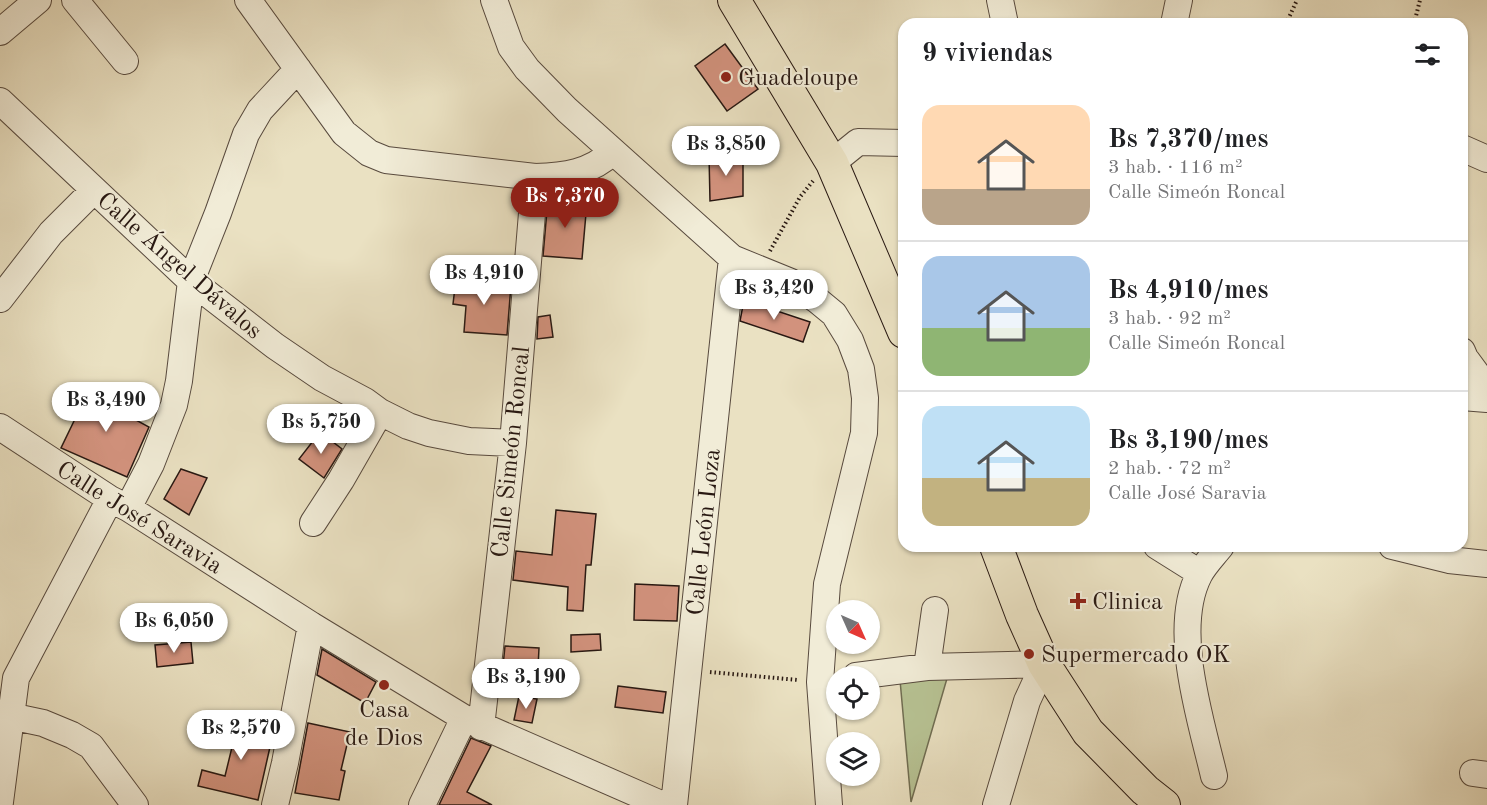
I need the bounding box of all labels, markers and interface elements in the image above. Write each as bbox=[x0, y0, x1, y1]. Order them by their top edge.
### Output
icon: filters bbox=[1411, 38, 1444, 71]
text: 9 viviendas bbox=[922, 41, 1052, 67]
place label: Guadeloupe bbox=[738, 67, 858, 91]
marker: Guadeloupe bbox=[719, 70, 733, 84]
pin: Bs 3,850 bbox=[664, 126, 788, 177]
text: Bs 7,370/mes bbox=[1108, 127, 1268, 153]
icon: home bbox=[970, 129, 1042, 201]
text: Bs 3,850 bbox=[686, 135, 766, 155]
text: 3 hab. · 116 m² bbox=[1108, 158, 1242, 178]
pin: Bs 7,370 bbox=[503, 178, 627, 229]
text: Calle Simeón Roncal bbox=[1108, 183, 1285, 203]
street label: Calle Ángel Dávalos bbox=[92, 186, 268, 344]
text: Bs 7,370 bbox=[525, 187, 605, 207]
pin: Bs 4,910 bbox=[422, 255, 546, 306]
text: Bs 4,910 bbox=[444, 264, 524, 284]
pin: Bs 3,420 bbox=[712, 270, 836, 321]
text: Bs 4,910/mes bbox=[1108, 278, 1268, 304]
text: Bs 3,420 bbox=[734, 279, 814, 299]
icon: home bbox=[970, 280, 1042, 352]
text: 3 hab. · 92 m² bbox=[1108, 309, 1231, 329]
text: Calle Simeón Roncal bbox=[1108, 334, 1285, 354]
street label: Calle Simeón Roncal bbox=[489, 345, 535, 559]
pin: Bs 3,490 bbox=[44, 382, 168, 433]
text: Bs 3,490 bbox=[66, 391, 146, 411]
pin: Bs 5,750 bbox=[259, 404, 383, 455]
text: Bs 5,750 bbox=[281, 413, 361, 433]
text: Bs 3,190/mes bbox=[1108, 428, 1268, 454]
icon: home bbox=[970, 430, 1042, 502]
street label: Calle León Loza bbox=[684, 447, 726, 617]
street label: Calle José Saravia bbox=[52, 458, 226, 579]
text: 2 hab. · 72 m² bbox=[1108, 459, 1231, 479]
text: Calle José Saravia bbox=[1108, 484, 1267, 504]
place label: Clinica bbox=[1092, 591, 1163, 615]
marker: Clinica bbox=[1069, 592, 1087, 610]
north arrow bbox=[826, 600, 880, 654]
map controls bbox=[826, 600, 880, 786]
pin: Bs 6,050 bbox=[112, 603, 236, 654]
text: Bs 6,050 bbox=[134, 612, 214, 632]
place label: Supermercado OK bbox=[1041, 644, 1230, 668]
marker: Supermercado OK bbox=[1022, 647, 1036, 661]
pin: Bs 3,190 bbox=[464, 659, 588, 710]
button: locate bbox=[826, 666, 880, 720]
text: Bs 3,190 bbox=[486, 668, 566, 688]
marker: Casa de Dios bbox=[377, 678, 391, 692]
place label: Casa de Dios bbox=[345, 699, 423, 751]
pin: Bs 2,570 bbox=[179, 710, 303, 761]
text: Bs 2,570 bbox=[201, 719, 281, 739]
button: layers bbox=[826, 732, 880, 786]

